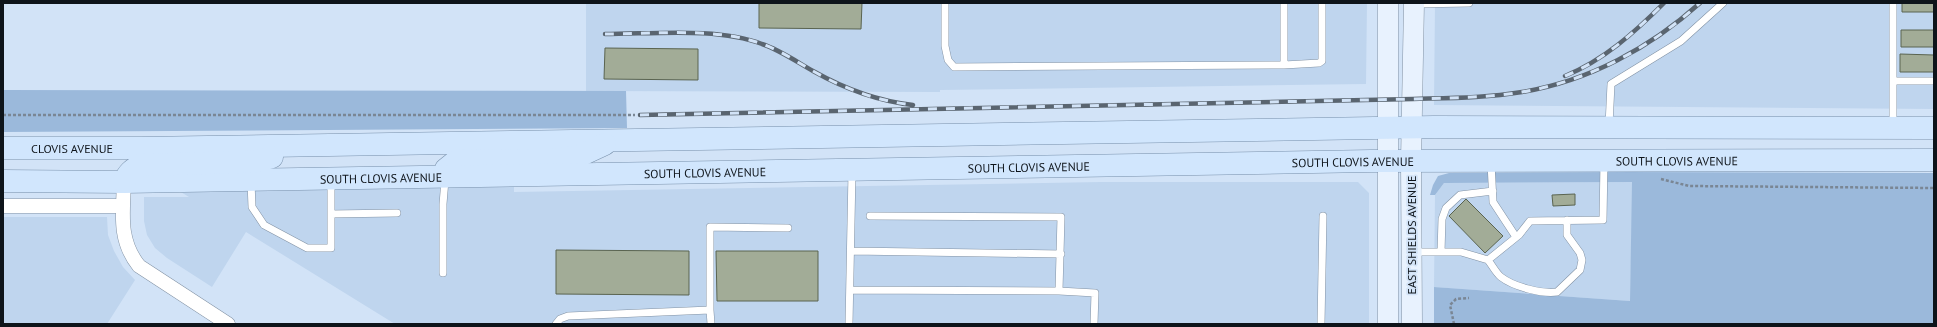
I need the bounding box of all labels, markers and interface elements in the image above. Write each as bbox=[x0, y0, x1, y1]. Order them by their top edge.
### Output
street label: CLOVIS AVENUE bbox=[31, 141, 113, 156]
street label: SOUTH CLOVIS AVENUE bbox=[1292, 153, 1414, 170]
street label: SOUTH CLOVIS AVENUE bbox=[1616, 153, 1738, 168]
street label: SOUTH CLOVIS AVENUE bbox=[968, 158, 1090, 175]
street label: SOUTH CLOVIS AVENUE bbox=[644, 164, 766, 181]
street label: SOUTH CLOVIS AVENUE bbox=[320, 169, 442, 186]
street label: EAST SHIELDS AVENUE bbox=[1404, 176, 1419, 294]

